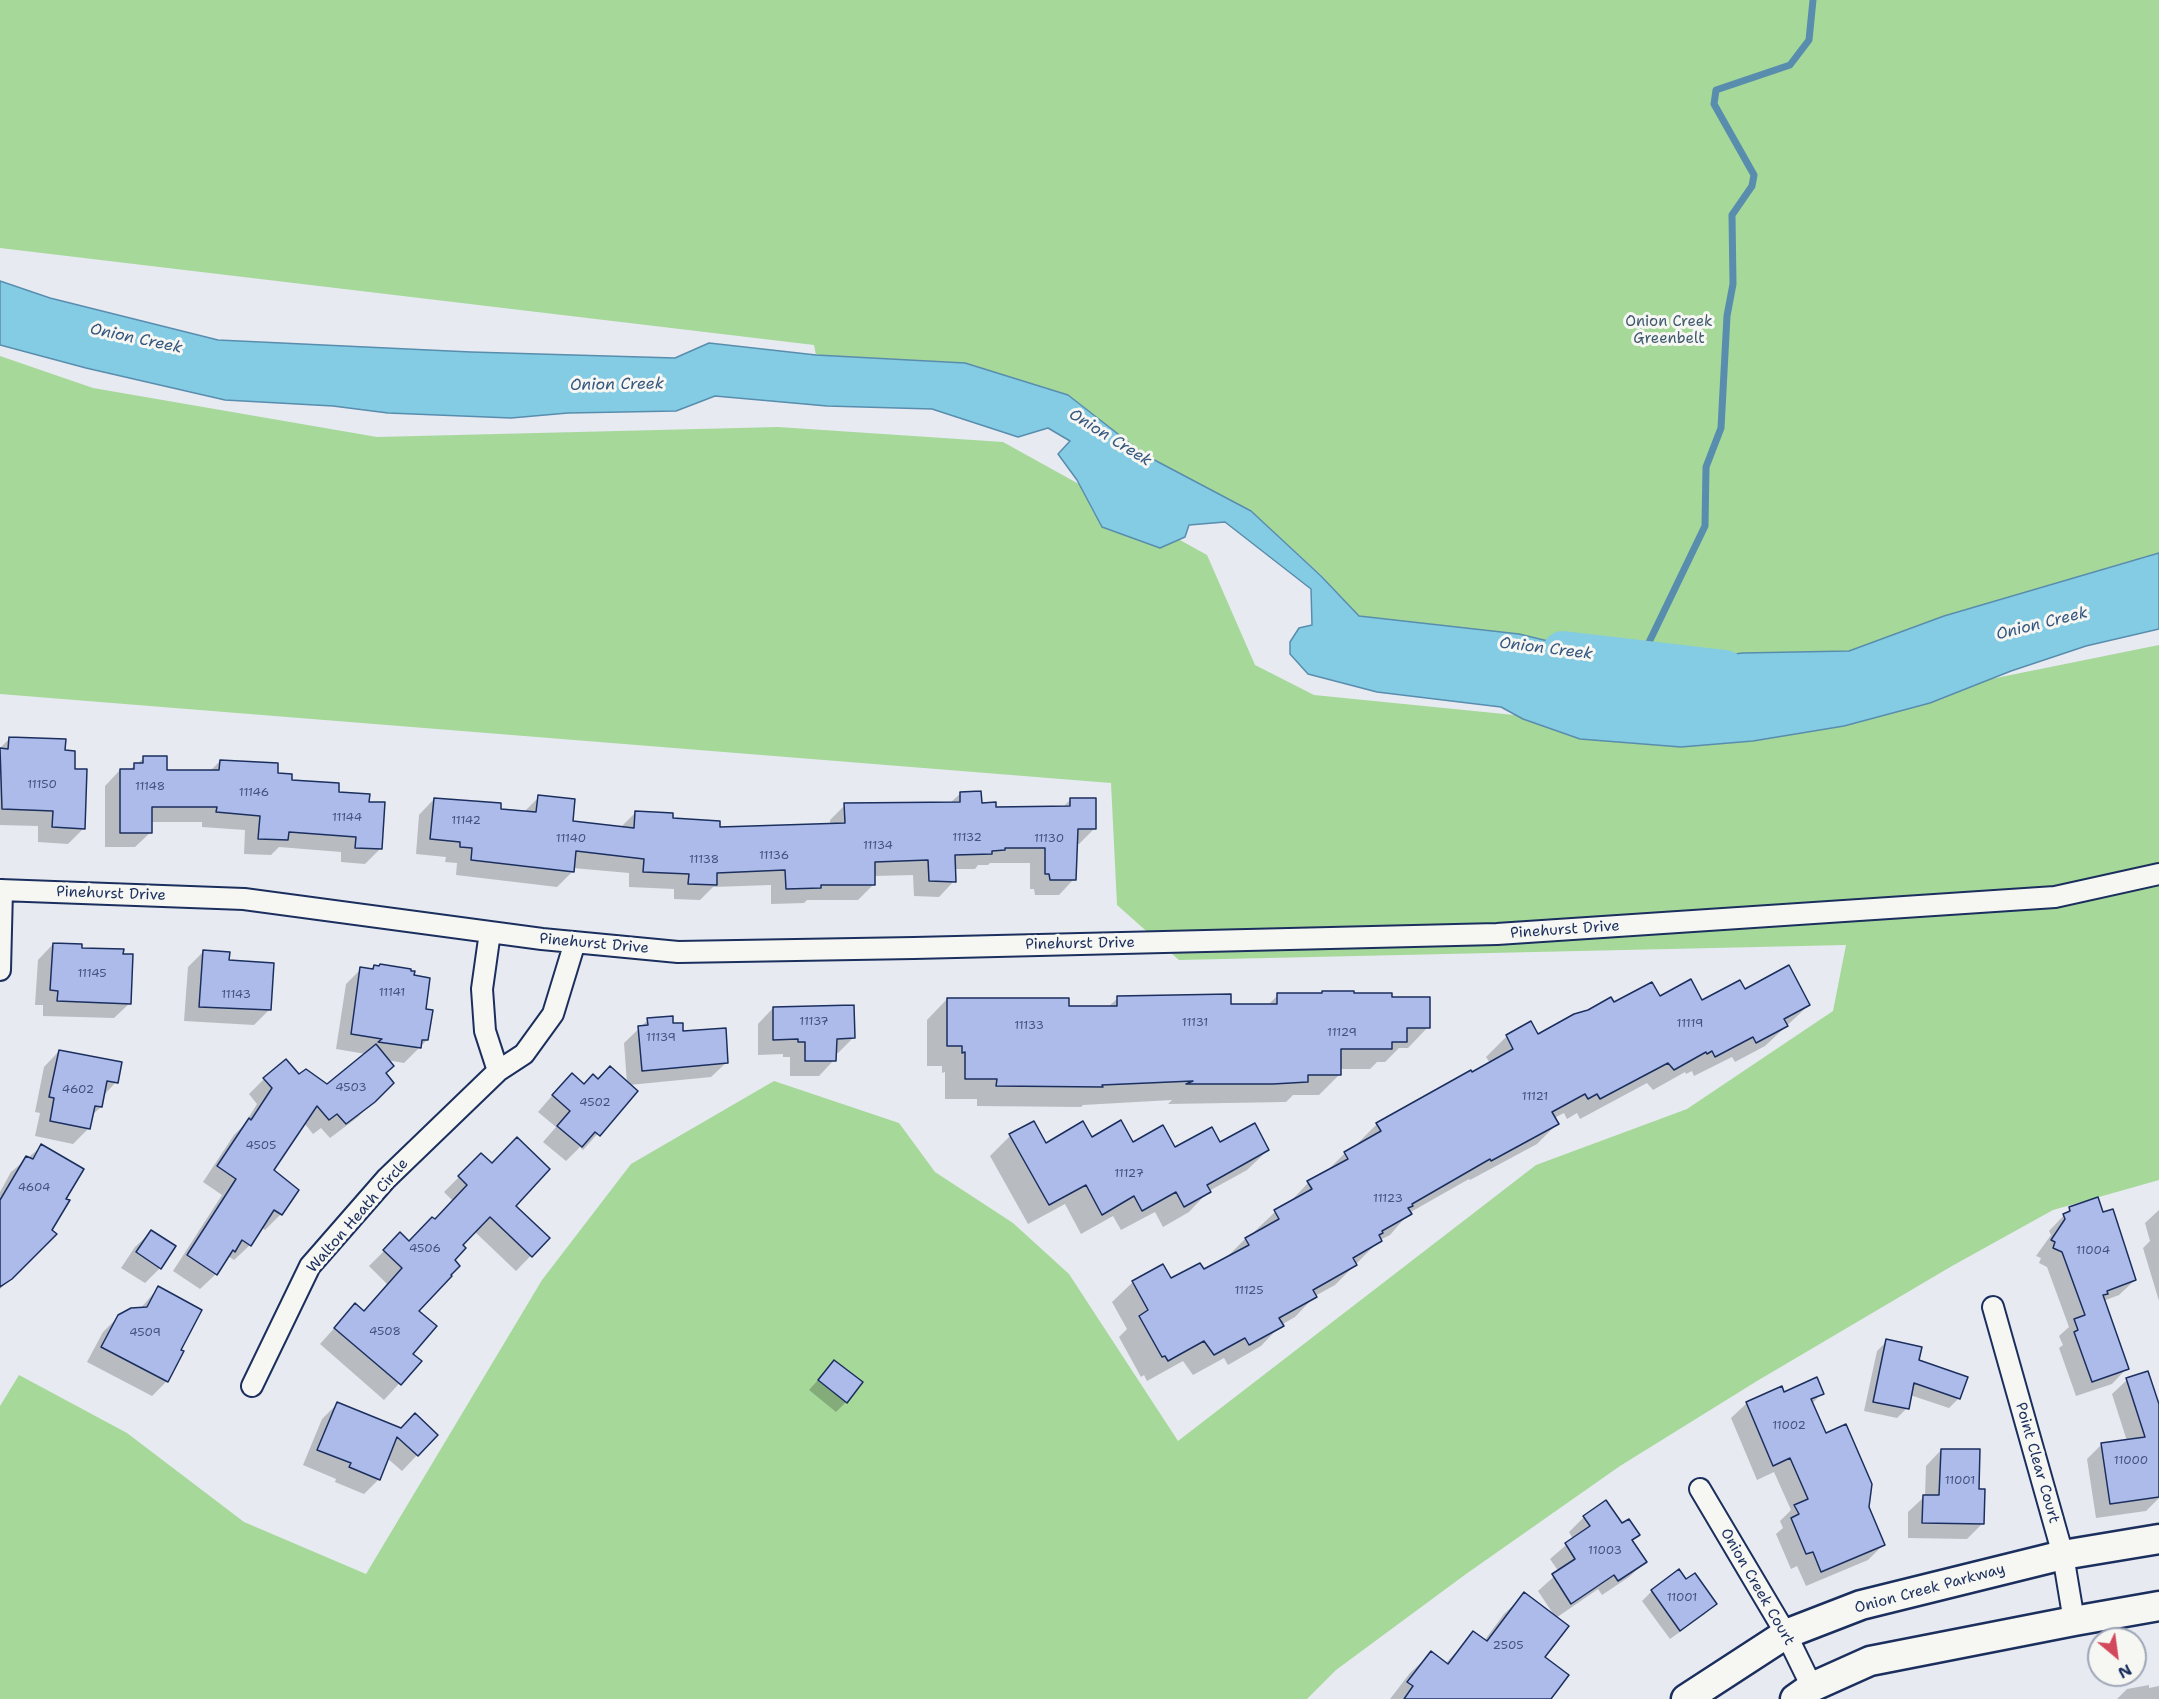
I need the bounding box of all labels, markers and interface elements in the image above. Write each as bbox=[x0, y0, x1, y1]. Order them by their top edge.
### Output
park label: Onion Creek Greenbelt bbox=[1625, 313, 1713, 348]
water label: Onion Creek bbox=[88, 320, 184, 358]
water label: Onion Creek bbox=[570, 375, 664, 395]
water label: Onion Creek bbox=[1065, 405, 1155, 471]
water label: Onion Creek bbox=[1994, 603, 2090, 645]
water label: Onion Creek bbox=[1498, 634, 1594, 664]
house number: 11150 bbox=[27, 778, 57, 792]
house number: 11148 bbox=[135, 780, 165, 794]
house number: 11146 bbox=[239, 786, 269, 800]
house number: 11144 bbox=[332, 811, 362, 825]
house number: 11142 bbox=[451, 814, 481, 828]
house number: 11132 bbox=[952, 831, 982, 845]
house number: 11140 bbox=[556, 832, 586, 846]
house number: 11130 bbox=[1034, 832, 1064, 846]
house number: 11134 bbox=[863, 839, 893, 853]
house number: 11136 bbox=[759, 849, 789, 863]
house number: 11138 bbox=[689, 853, 719, 867]
street label: Pinehurst Drive bbox=[56, 883, 166, 905]
street label: Pinehurst Drive bbox=[1510, 917, 1620, 943]
street label: Pinehurst Drive bbox=[538, 930, 650, 958]
street label: Pinehurst Drive bbox=[1025, 934, 1135, 954]
house number: 11145 bbox=[77, 967, 107, 981]
house number: 11141 bbox=[379, 986, 405, 1000]
house number: 11143 bbox=[221, 988, 251, 1002]
house number: 11137 bbox=[799, 1015, 829, 1029]
house number: 11131 bbox=[1182, 1016, 1208, 1030]
house number: 11119 bbox=[1677, 1017, 1703, 1031]
house number: 11133 bbox=[1014, 1019, 1044, 1033]
house number: 11129 bbox=[1327, 1026, 1357, 1040]
house number: 11139 bbox=[646, 1031, 676, 1045]
house number: 4503 bbox=[335, 1081, 367, 1095]
house number: 4602 bbox=[62, 1083, 94, 1097]
house number: 11121 bbox=[1522, 1090, 1548, 1104]
house number: 4502 bbox=[579, 1096, 611, 1110]
house number: 4505 bbox=[246, 1139, 276, 1153]
street label: Walton Heath Circle bbox=[303, 1155, 413, 1277]
house number: 11127 bbox=[1114, 1167, 1144, 1181]
house number: 4604 bbox=[18, 1181, 50, 1195]
house number: 11123 bbox=[1373, 1192, 1403, 1206]
house number: 4506 bbox=[409, 1242, 441, 1256]
house number: 11004 bbox=[2076, 1244, 2110, 1258]
house number: 11125 bbox=[1234, 1284, 1264, 1298]
house number: 4508 bbox=[369, 1325, 401, 1339]
house number: 4509 bbox=[129, 1326, 161, 1340]
street label: Point Clear Court bbox=[2011, 1401, 2063, 1525]
house number: 11002 bbox=[1772, 1419, 1806, 1433]
house number: 11000 bbox=[2114, 1454, 2148, 1468]
house number: 11001 bbox=[1945, 1474, 1975, 1488]
street label: Onion Creek Court bbox=[1716, 1525, 1798, 1649]
house number: 11003 bbox=[1588, 1544, 1622, 1558]
street label: Onion Creek Parkway bbox=[1853, 1560, 2007, 1618]
house number: 11001 bbox=[1667, 1591, 1697, 1605]
north arrow bbox=[2087, 1627, 2147, 1687]
house number: 2505 bbox=[1492, 1639, 1524, 1653]
text: N bbox=[2114, 1659, 2136, 1684]

